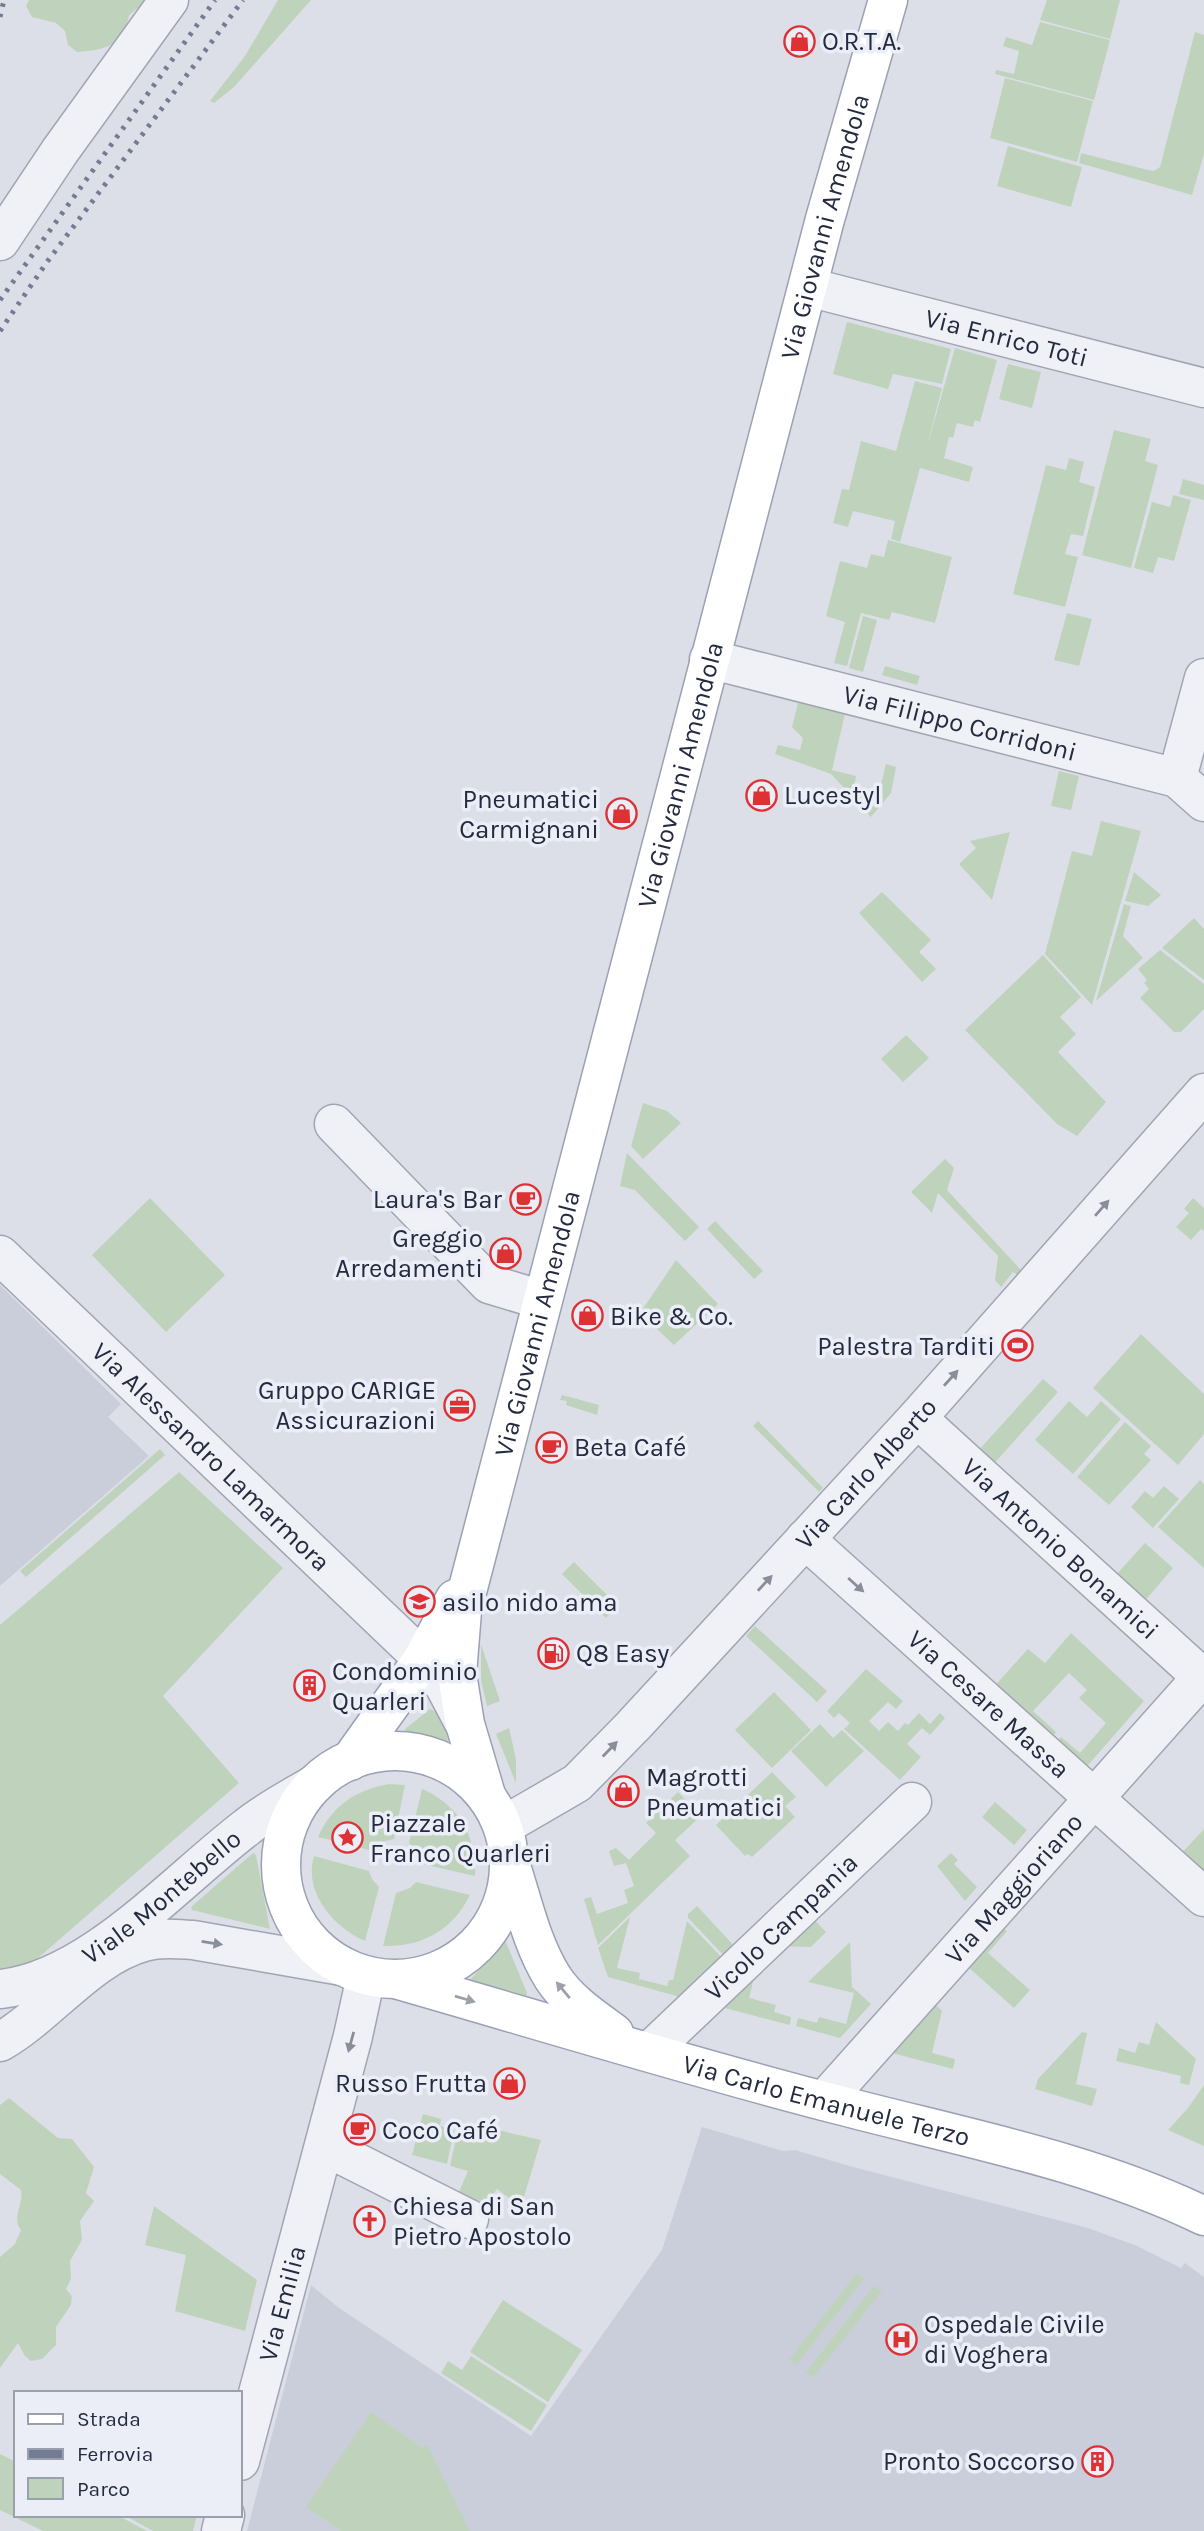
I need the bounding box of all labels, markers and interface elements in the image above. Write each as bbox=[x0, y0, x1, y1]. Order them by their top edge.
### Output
shop icon: O.R.T.A. bbox=[782, 24, 816, 58]
place label: O.R.T.A. bbox=[822, 26, 901, 57]
street label: Via Giovanni Amendola bbox=[774, 90, 876, 363]
street label: Via Enrico Toti bbox=[922, 303, 1091, 374]
street label: Via Giovanni Amendola bbox=[631, 639, 730, 911]
street label: Via Filippo Corridoni bbox=[840, 679, 1080, 768]
shop icon: Lucestyl bbox=[744, 778, 778, 812]
place label: Lucestyl bbox=[784, 780, 882, 811]
place label: Pneumatici Carmignani bbox=[459, 784, 599, 845]
shop icon: Pneumatici Carmignani bbox=[605, 797, 639, 831]
cafe icon: Laura's Bar bbox=[508, 1182, 542, 1216]
place label: Laura's Bar bbox=[373, 1184, 503, 1215]
street label: Via Giovanni Amendola bbox=[488, 1187, 587, 1460]
one-way arrow bbox=[1094, 1199, 1110, 1217]
place label: Greggio Arredamenti bbox=[335, 1223, 483, 1284]
shop icon: Greggio Arredamenti bbox=[489, 1236, 523, 1270]
shop icon: Bike & Co. bbox=[570, 1299, 604, 1333]
place label: Bike & Co. bbox=[610, 1301, 733, 1332]
sports icon: Palestra Tarditi bbox=[1001, 1329, 1035, 1363]
place label: Palestra Tarditi bbox=[817, 1331, 995, 1362]
street label: Via Alessandro Lamarmora bbox=[85, 1336, 336, 1578]
one-way arrow bbox=[943, 1370, 958, 1387]
place label: Gruppo CARIGE Assicurazioni bbox=[258, 1375, 436, 1436]
office icon: Gruppo CARIGE Assicurazioni bbox=[442, 1388, 476, 1422]
street label: Via Carlo Alberto bbox=[789, 1392, 943, 1556]
cafe icon: Beta Café bbox=[534, 1430, 568, 1464]
place label: Beta Café bbox=[574, 1432, 686, 1463]
street label: Via Antonio Bonamici bbox=[955, 1452, 1165, 1646]
one-way arrow bbox=[757, 1574, 773, 1592]
one-way arrow bbox=[847, 1577, 865, 1593]
school or university icon: asilo nido ama bbox=[402, 1585, 436, 1619]
place label: asilo nido ama bbox=[442, 1587, 618, 1618]
street label: Via Cesare Massa bbox=[901, 1624, 1076, 1785]
fuel station icon: Q8 Easy bbox=[536, 1636, 570, 1670]
place label: Q8 Easy bbox=[576, 1638, 669, 1669]
place label: Condominio Quarleri bbox=[332, 1656, 477, 1717]
building icon: Condominio Quarleri bbox=[292, 1669, 326, 1703]
one-way arrow bbox=[602, 1741, 618, 1757]
place label: Magrotti Pneumatici bbox=[646, 1762, 783, 1823]
shop icon: Magrotti Pneumatici bbox=[606, 1775, 640, 1809]
street label: Via Maggioriano bbox=[939, 1807, 1090, 1971]
place label: Piazzale Franco Quarleri bbox=[370, 1808, 551, 1869]
place icon: Piazzale Franco Quarleri bbox=[330, 1821, 364, 1855]
street label: Viale Montebello bbox=[76, 1823, 247, 1971]
street label: Vicolo Campania bbox=[698, 1847, 864, 2007]
one-way arrow bbox=[201, 1938, 223, 1949]
one-way arrow bbox=[556, 1982, 571, 1999]
one-way arrow bbox=[455, 1994, 476, 2004]
one-way arrow bbox=[345, 2031, 356, 2053]
street label: Via Carlo Emanuele Terzo bbox=[679, 2048, 973, 2153]
shop icon: Russo Frutta bbox=[493, 2066, 527, 2100]
place label: Russo Frutta bbox=[335, 2068, 487, 2099]
cafe icon: Coco Café bbox=[342, 2113, 376, 2147]
place label: Coco Café bbox=[382, 2115, 498, 2146]
place label: Chiesa di San Pietro Apostolo bbox=[393, 2191, 572, 2252]
church icon: Chiesa di San Pietro Apostolo bbox=[353, 2204, 387, 2238]
street label: Via Emilia bbox=[252, 2242, 313, 2365]
place label: Ospedale Civile di Voghera bbox=[924, 2309, 1105, 2370]
hospital icon: Ospedale Civile di Voghera bbox=[884, 2322, 918, 2356]
legend bbox=[14, 2391, 242, 2517]
text: Strada bbox=[77, 2407, 141, 2431]
text: Ferrovia bbox=[77, 2442, 153, 2466]
building icon: Pronto Soccorso bbox=[1081, 2444, 1115, 2478]
place label: Pronto Soccorso bbox=[883, 2446, 1075, 2477]
text: Parco bbox=[77, 2477, 130, 2501]

